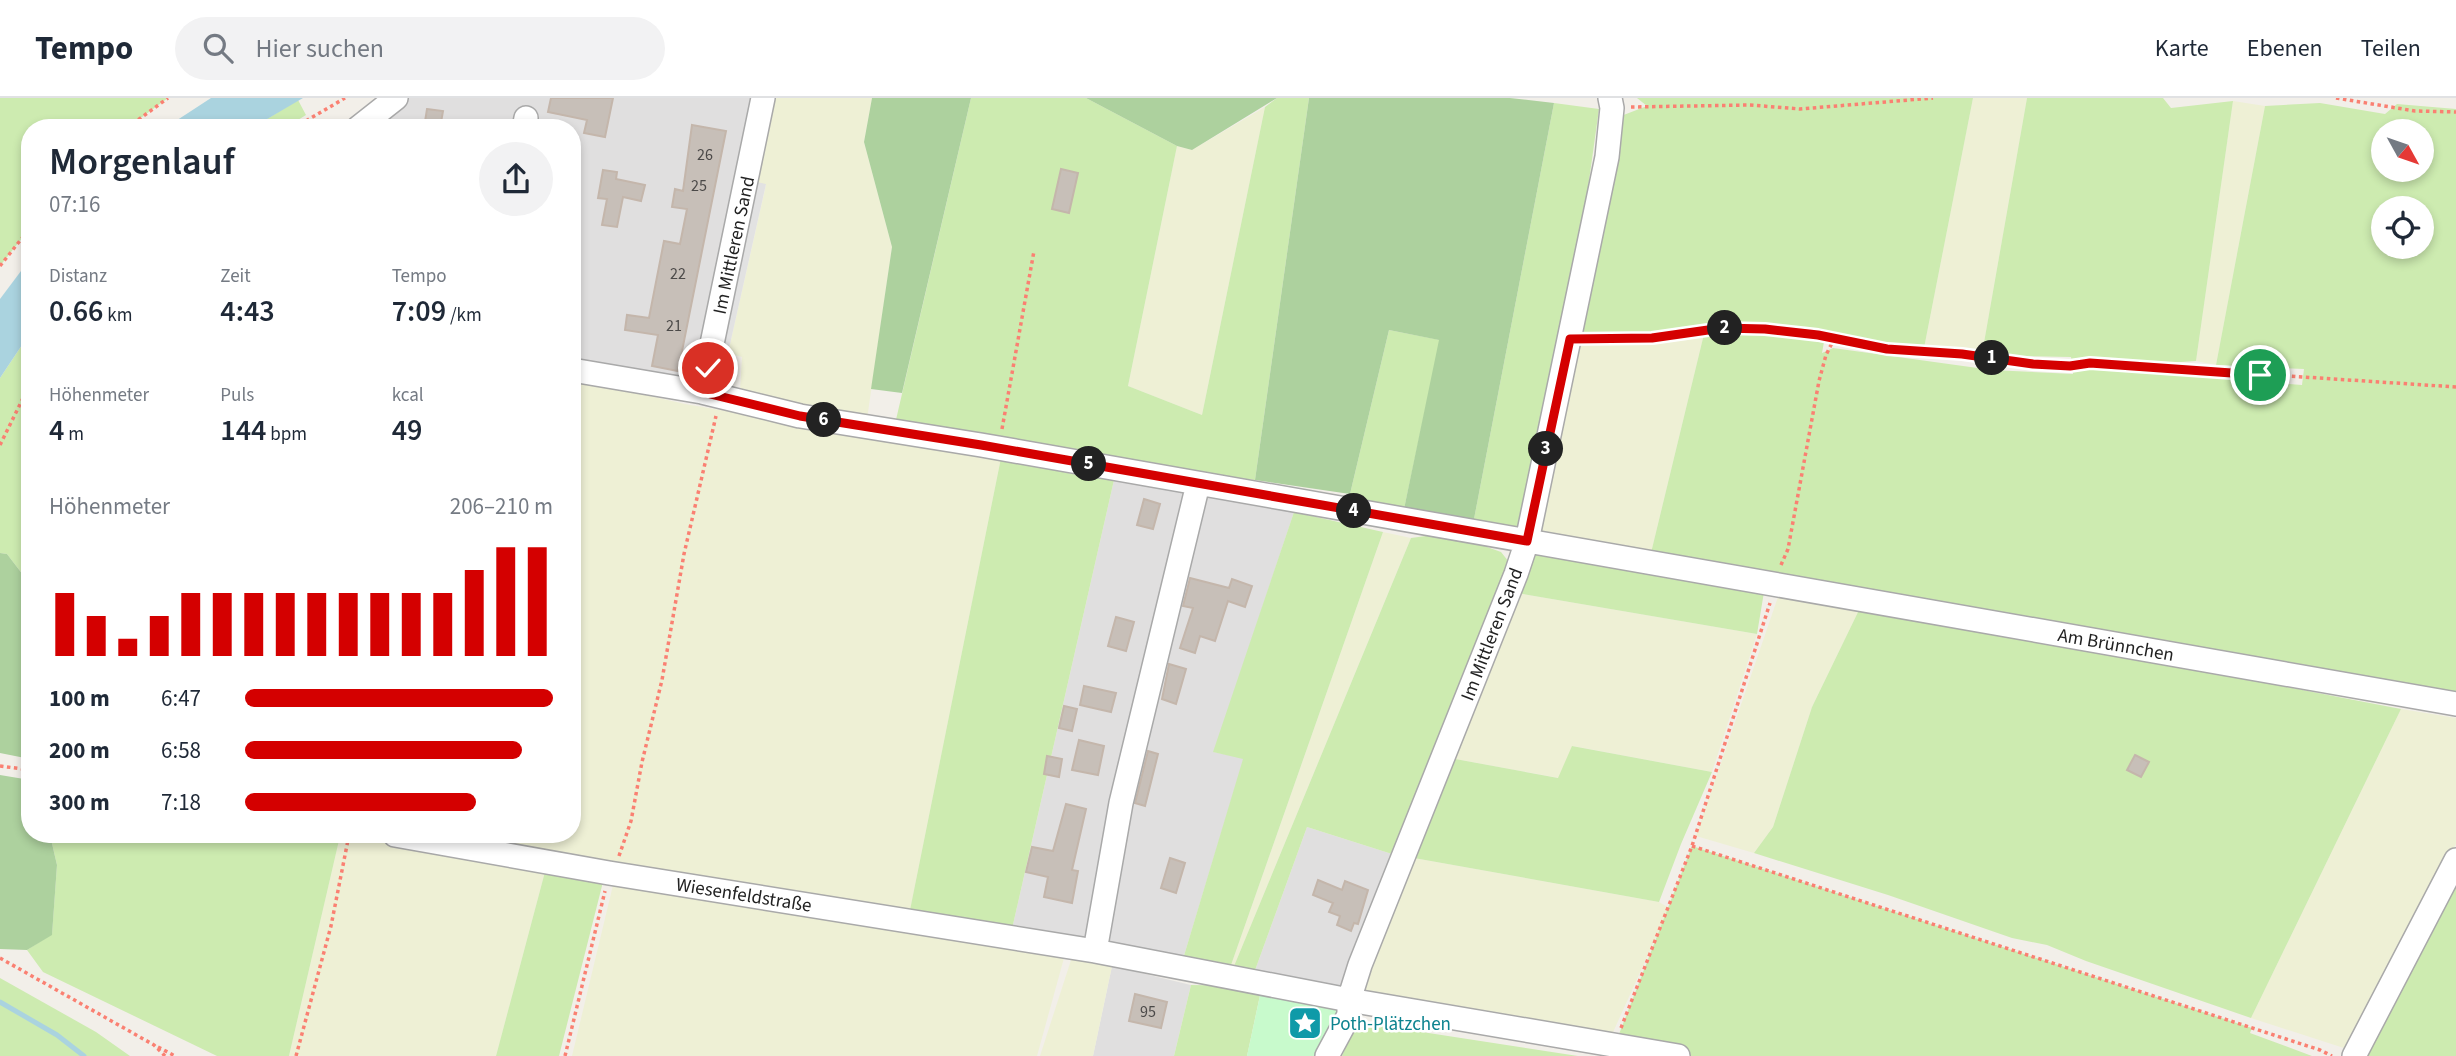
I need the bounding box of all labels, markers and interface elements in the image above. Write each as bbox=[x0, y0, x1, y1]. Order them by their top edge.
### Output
search box bbox=[175, 17, 665, 80]
text: Tempo bbox=[35, 25, 133, 72]
icon: search bbox=[199, 29, 237, 67]
text: Hier suchen bbox=[255, 30, 384, 67]
text: Karte bbox=[2155, 31, 2209, 66]
text: Ebenen bbox=[2247, 31, 2323, 66]
text: Teilen bbox=[2361, 31, 2421, 66]
north arrow bbox=[2371, 119, 2434, 182]
map controls bbox=[2371, 119, 2434, 259]
text: Morgenlauf bbox=[49, 135, 235, 189]
button: share bbox=[479, 142, 553, 216]
house number: 26 bbox=[697, 144, 713, 166]
street label: Im Mittleren Sand bbox=[707, 174, 762, 317]
house number: 25 bbox=[691, 175, 707, 197]
text: 07:16 bbox=[49, 188, 100, 221]
button: locate bbox=[2371, 196, 2434, 259]
text: Distanz bbox=[49, 263, 107, 290]
text: Zeit bbox=[220, 263, 251, 290]
text: Tempo bbox=[392, 263, 447, 290]
house number: 22 bbox=[670, 263, 686, 285]
text: 0.66 bbox=[49, 290, 103, 333]
text: 4:43 bbox=[220, 290, 275, 333]
text: 7:09 bbox=[392, 290, 446, 333]
text: km bbox=[103, 302, 132, 329]
text: /km bbox=[446, 302, 482, 329]
pin: 2 bbox=[1708, 310, 1742, 345]
text: 2 bbox=[1719, 314, 1730, 341]
house number: 21 bbox=[666, 315, 682, 337]
pin bbox=[678, 338, 738, 398]
pin: 1 bbox=[1974, 341, 2010, 376]
text: 1 bbox=[1986, 344, 1997, 371]
pin bbox=[2230, 345, 2290, 405]
icon: check bbox=[689, 349, 727, 387]
icon: arrive bbox=[2241, 356, 2279, 394]
text: Höhenmeter bbox=[49, 382, 149, 409]
text: Puls bbox=[220, 382, 254, 409]
text: kcal bbox=[392, 382, 424, 409]
pin: 6 bbox=[806, 402, 842, 438]
text: 6 bbox=[818, 406, 829, 433]
text: 4 bbox=[49, 409, 64, 452]
text: 144 bbox=[220, 409, 267, 452]
text: 49 bbox=[392, 409, 422, 452]
text: m bbox=[64, 421, 84, 448]
text: bpm bbox=[267, 421, 307, 448]
pin: 3 bbox=[1528, 432, 1564, 466]
text: 3 bbox=[1540, 435, 1551, 462]
pin: 5 bbox=[1072, 446, 1106, 482]
text: 5 bbox=[1083, 450, 1094, 477]
text: Höhenmeter bbox=[49, 490, 170, 523]
text: 206–210 m bbox=[450, 490, 553, 523]
pin: 4 bbox=[1336, 494, 1372, 528]
text: 4 bbox=[1348, 497, 1359, 524]
street label: Im Mittleren Sand bbox=[1455, 564, 1530, 705]
street label: Am Brünnchen bbox=[2055, 622, 2176, 669]
text: 100 m bbox=[49, 682, 110, 715]
text: 6:47 bbox=[161, 682, 201, 715]
text: 200 m bbox=[49, 734, 110, 767]
text: 6:58 bbox=[161, 734, 201, 767]
text: 300 m bbox=[49, 786, 110, 819]
text: 7:18 bbox=[161, 786, 201, 819]
street label: Wiesenfeldstraße bbox=[674, 871, 814, 920]
house number: 95 bbox=[1140, 1001, 1156, 1023]
place icon: Poth-Plätzchen bbox=[1286, 1004, 1324, 1042]
place label: Poth-Plätzchen bbox=[1330, 1011, 1451, 1038]

